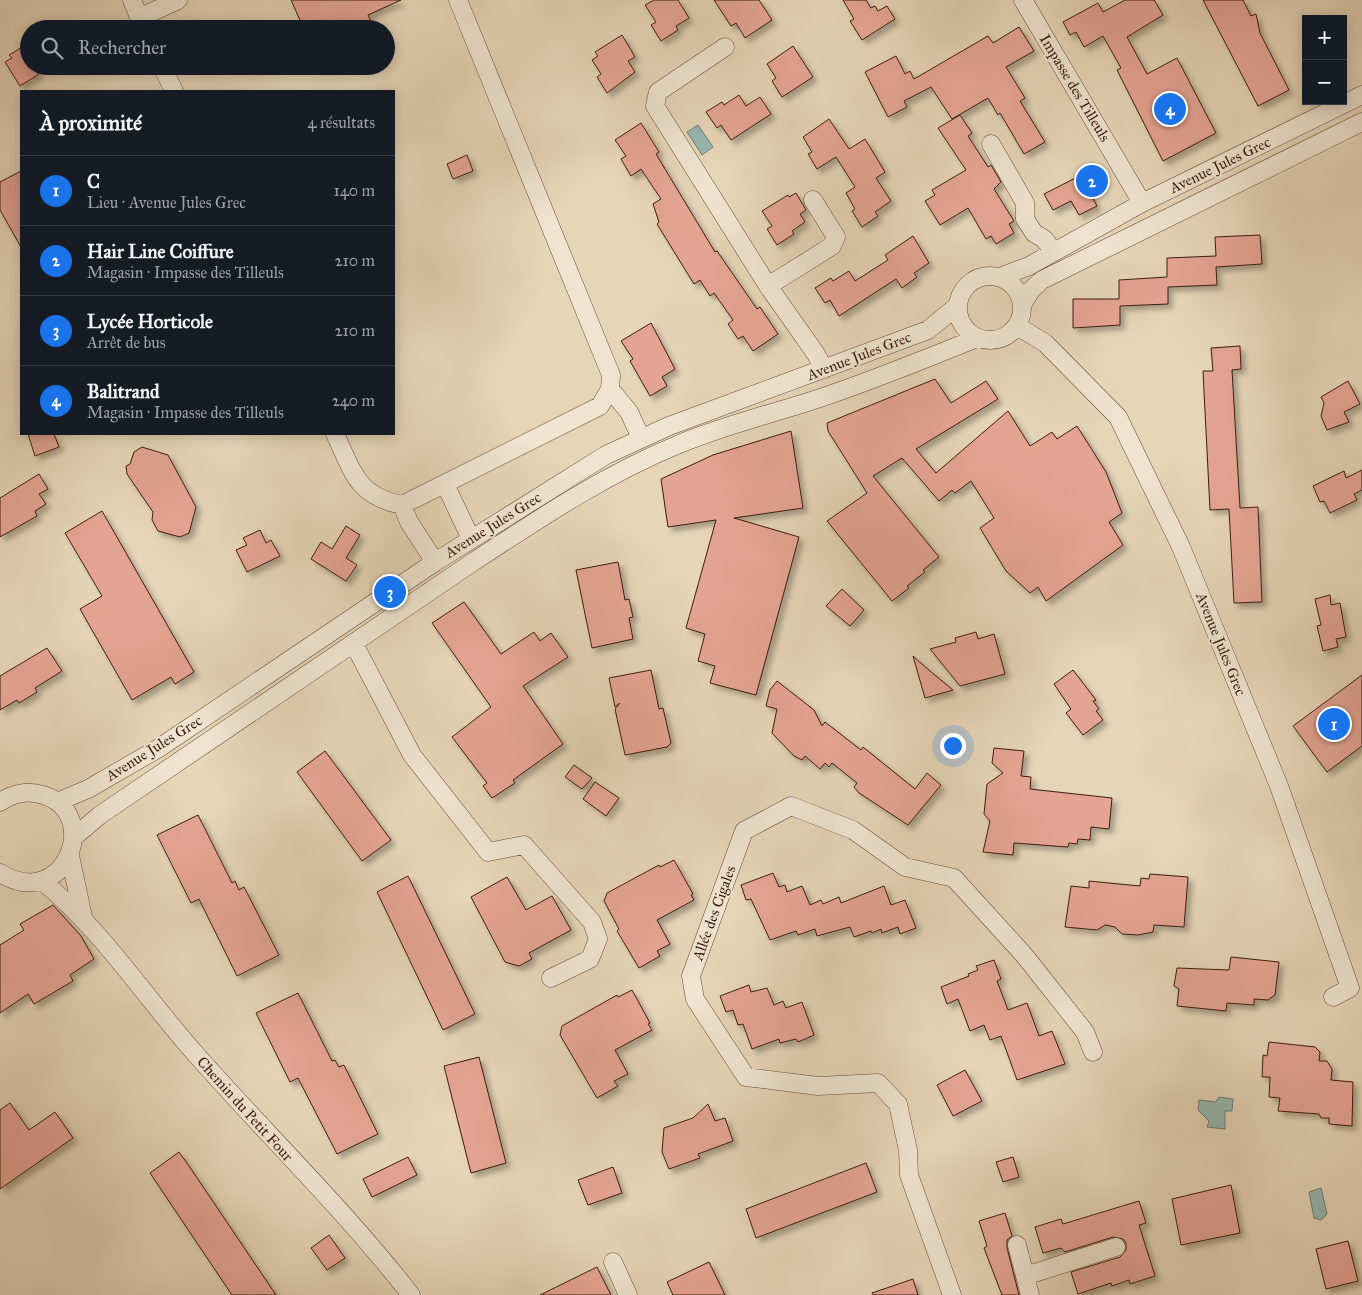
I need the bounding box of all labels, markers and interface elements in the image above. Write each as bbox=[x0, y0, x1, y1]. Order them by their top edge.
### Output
map controls bbox=[1302, 15, 1347, 105]
button: + bbox=[1302, 15, 1347, 60]
search box bbox=[20, 20, 395, 75]
street label: Impasse des Tilleuls bbox=[1036, 31, 1114, 145]
icon: search bbox=[38, 34, 66, 62]
text: Rechercher bbox=[78, 36, 166, 59]
button: − bbox=[1302, 60, 1347, 105]
pin: 4 bbox=[1154, 90, 1186, 128]
text: À proximité bbox=[40, 110, 142, 136]
text: 4 résultats bbox=[308, 113, 375, 132]
street label: Avenue Jules Grec bbox=[1166, 133, 1274, 199]
pin: 2 bbox=[1076, 162, 1108, 200]
text: C bbox=[87, 170, 100, 193]
text: 1 bbox=[53, 181, 59, 200]
text: 140 m bbox=[334, 181, 375, 200]
text: Lieu · Avenue Jules Grec bbox=[87, 193, 246, 212]
text: Hair Line Coiffure bbox=[87, 240, 234, 263]
text: 2 bbox=[52, 251, 60, 270]
text: 210 m bbox=[335, 251, 375, 270]
text: Magasin · Impasse des Tilleuls bbox=[87, 263, 284, 282]
text: Lycée Horticole bbox=[87, 310, 213, 333]
text: 3 bbox=[53, 321, 59, 340]
text: 210 m bbox=[335, 321, 375, 340]
street label: Avenue Jules Grec bbox=[803, 328, 914, 385]
text: Arrêt de bus bbox=[87, 333, 166, 352]
text: Balitrand bbox=[87, 380, 160, 403]
text: 4 bbox=[52, 391, 60, 410]
text: 240 m bbox=[332, 391, 375, 410]
text: Magasin · Impasse des Tilleuls bbox=[87, 403, 284, 422]
street label: Avenue Jules Grec bbox=[441, 488, 545, 563]
pin: 3 bbox=[374, 573, 406, 611]
street label: Avenue Jules Grec bbox=[1191, 589, 1250, 699]
pin: 1 bbox=[1318, 705, 1350, 743]
street label: Avenue Jules Grec bbox=[102, 711, 206, 786]
your location bbox=[940, 733, 966, 759]
street label: Allée des Cigales bbox=[688, 863, 740, 964]
street label: Chemin du Petit Four bbox=[193, 1053, 297, 1165]

